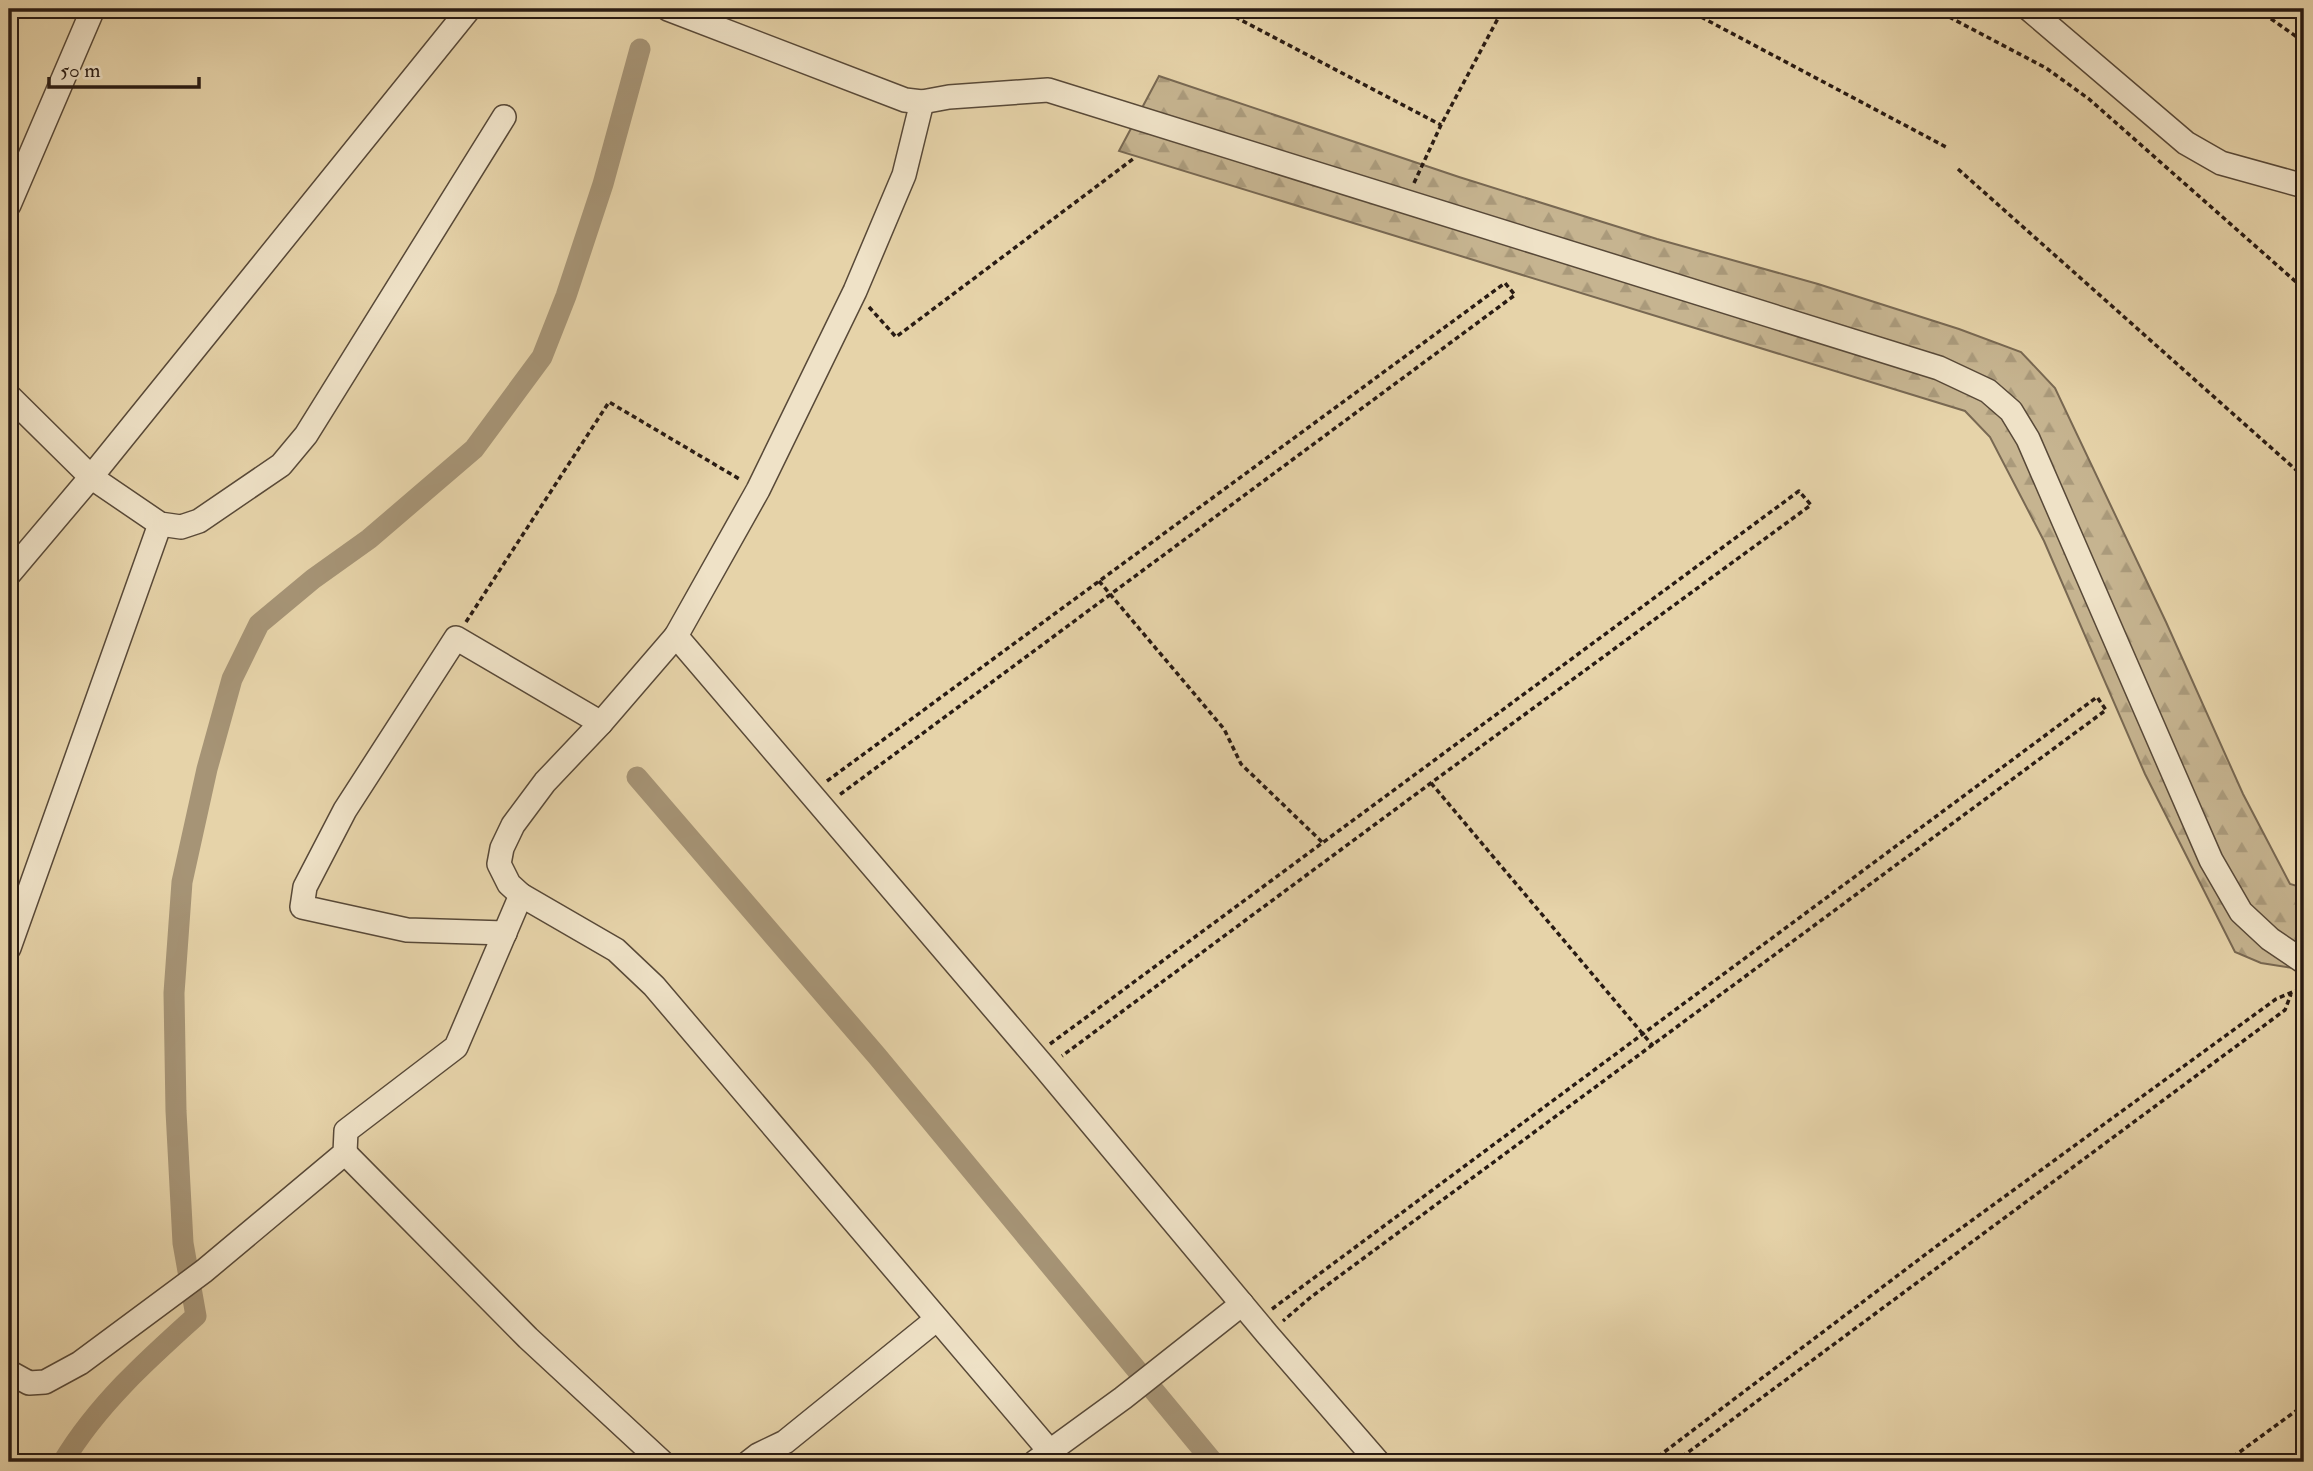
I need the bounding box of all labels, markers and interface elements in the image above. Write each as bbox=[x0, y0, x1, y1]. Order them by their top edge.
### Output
scale bar bbox=[49, 46, 200, 90]
text: 50 m bbox=[60, 57, 101, 84]

